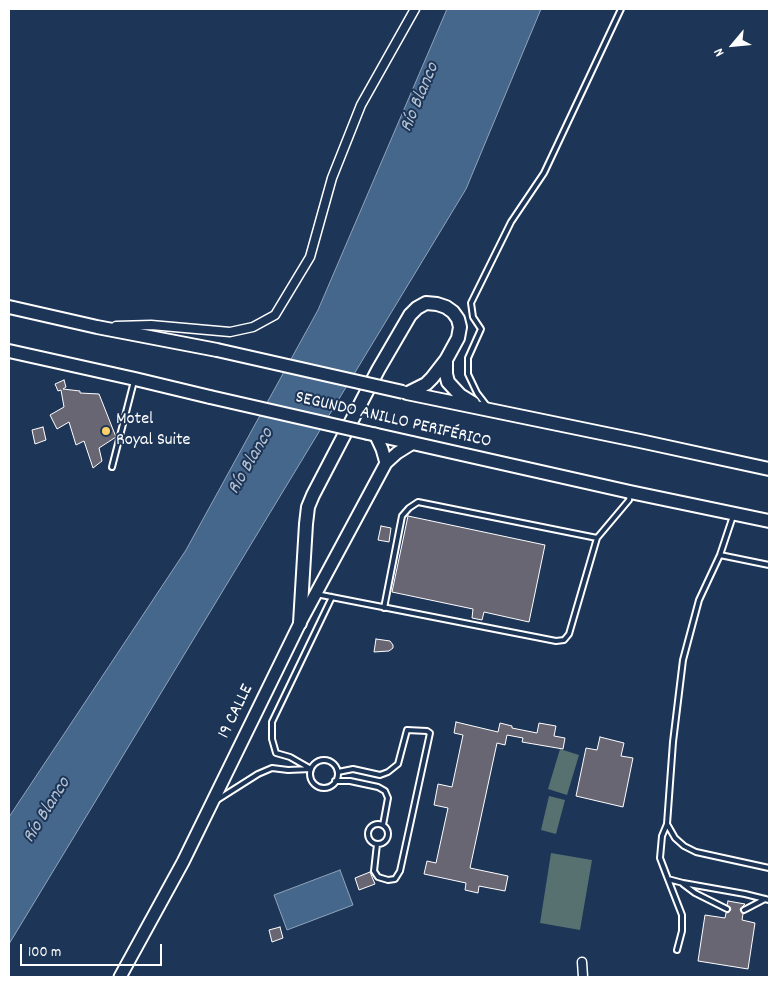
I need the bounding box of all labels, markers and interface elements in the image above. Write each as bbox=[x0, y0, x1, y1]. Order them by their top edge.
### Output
north arrow bbox=[708, 20, 758, 70]
text: N bbox=[709, 44, 730, 60]
water label: Río Blanco bbox=[396, 60, 446, 136]
street label: SEGUNDO ANILLO PERIFÉRICO bbox=[293, 388, 493, 454]
place label: Motel Royal Suite bbox=[116, 410, 190, 452]
marker: Motel Royal Suite bbox=[100, 425, 112, 437]
water label: Río Blanco bbox=[224, 425, 280, 499]
street label: 19 CALLE bbox=[215, 681, 259, 743]
water label: Río Blanco bbox=[19, 774, 77, 848]
scale bar bbox=[22, 934, 165, 966]
text: 100 m bbox=[28, 942, 61, 964]

